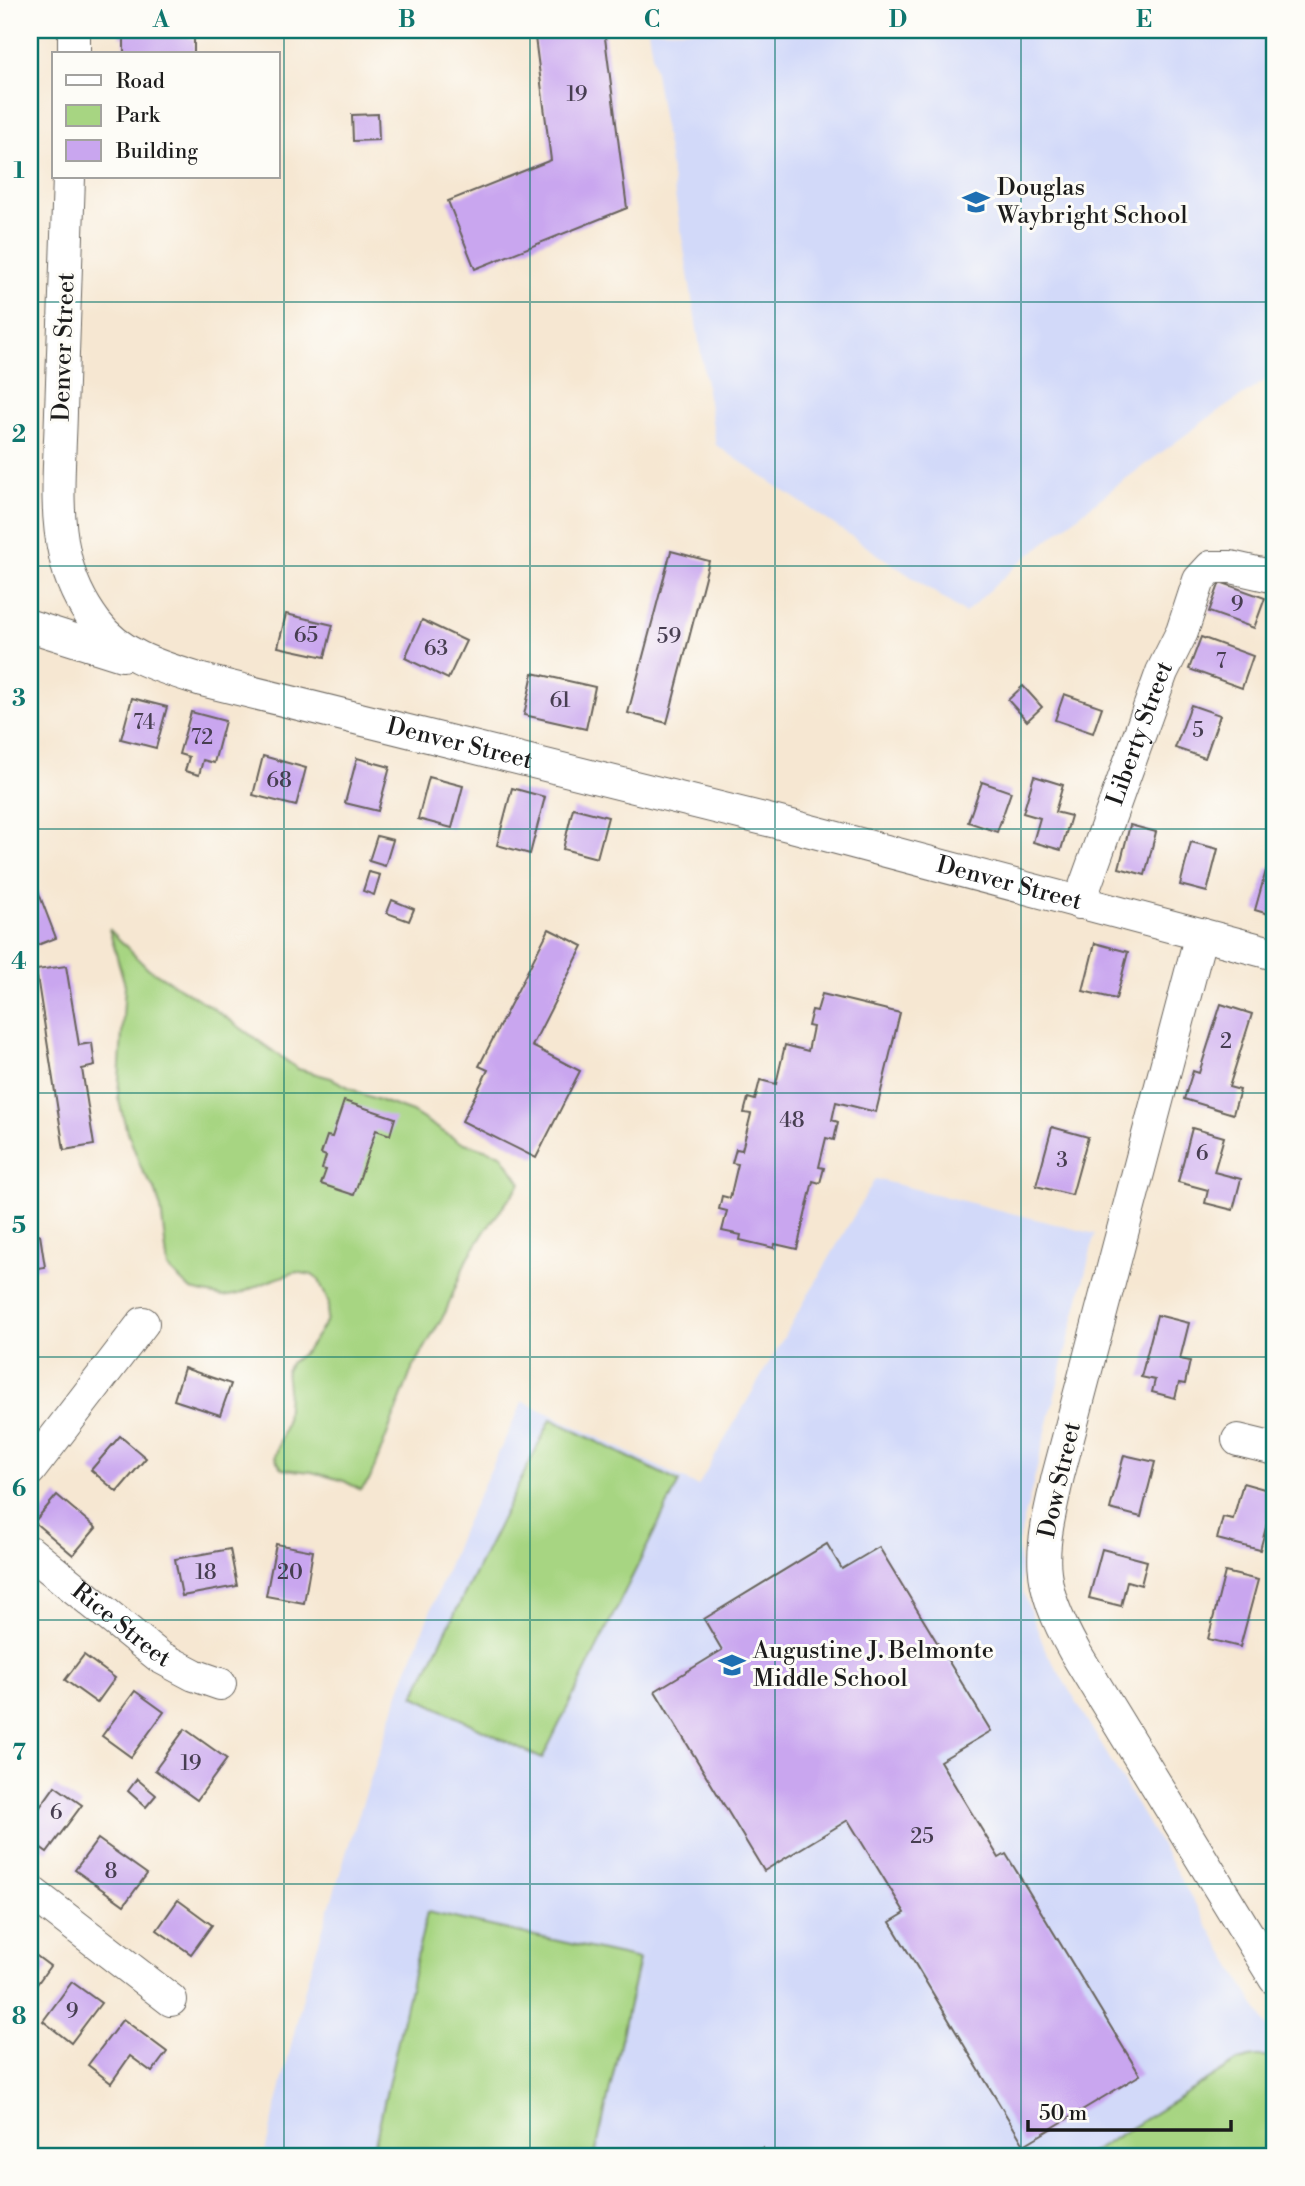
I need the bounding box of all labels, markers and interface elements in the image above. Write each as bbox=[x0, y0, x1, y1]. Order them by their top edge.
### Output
text: A bbox=[152, 6, 170, 34]
text: B bbox=[398, 6, 416, 34]
text: C bbox=[644, 6, 660, 34]
text: D bbox=[889, 6, 907, 34]
text: E bbox=[1136, 6, 1152, 34]
legend bbox=[52, 52, 280, 178]
text: Road bbox=[116, 69, 165, 95]
house number: 19 bbox=[566, 82, 588, 108]
text: Park bbox=[116, 103, 161, 129]
text: Building bbox=[115, 139, 198, 165]
text: 1 bbox=[13, 157, 25, 185]
place label: Douglas Waybright School bbox=[996, 173, 1188, 231]
school or university icon: Douglas Waybright School bbox=[961, 187, 991, 217]
street label: Denver Street bbox=[46, 271, 82, 422]
text: 2 bbox=[12, 421, 26, 449]
house number: 9 bbox=[1231, 592, 1243, 618]
house number: 65 bbox=[294, 623, 318, 649]
house number: 59 bbox=[657, 624, 681, 650]
house number: 63 bbox=[424, 636, 448, 662]
house number: 7 bbox=[1216, 649, 1227, 675]
street label: Liberty Street bbox=[1100, 656, 1180, 810]
text: 3 bbox=[12, 685, 26, 713]
house number: 61 bbox=[549, 688, 571, 714]
house number: 74 bbox=[133, 710, 155, 736]
street label: Denver Street bbox=[384, 711, 536, 776]
house number: 5 bbox=[1192, 718, 1204, 744]
house number: 72 bbox=[191, 725, 213, 751]
house number: 68 bbox=[266, 768, 292, 794]
street label: Denver Street bbox=[933, 850, 1086, 917]
text: 4 bbox=[11, 948, 27, 976]
house number: 2 bbox=[1220, 1029, 1232, 1055]
house number: 48 bbox=[779, 1108, 805, 1134]
house number: 6 bbox=[1196, 1141, 1209, 1167]
house number: 3 bbox=[1056, 1148, 1068, 1174]
text: 5 bbox=[12, 1212, 26, 1240]
street label: Dow Street bbox=[1032, 1418, 1088, 1541]
text: 6 bbox=[12, 1475, 26, 1503]
house number: 18 bbox=[195, 1560, 217, 1586]
house number: 20 bbox=[277, 1560, 303, 1586]
street label: Rice Street bbox=[65, 1576, 176, 1675]
place label: Augustine J. Belmonte Middle School bbox=[752, 1636, 994, 1694]
school or university icon: Augustine J. Belmonte Middle School bbox=[717, 1650, 747, 1680]
text: 7 bbox=[12, 1739, 26, 1767]
house number: 19 bbox=[180, 1751, 202, 1777]
house number: 6 bbox=[50, 1800, 63, 1826]
house number: 25 bbox=[910, 1824, 934, 1850]
house number: 8 bbox=[105, 1859, 117, 1885]
house number: 9 bbox=[66, 1999, 78, 2025]
text: 8 bbox=[12, 2003, 26, 2031]
scale bar bbox=[1028, 2088, 1232, 2132]
text: 50 m bbox=[1039, 2101, 1087, 2127]

